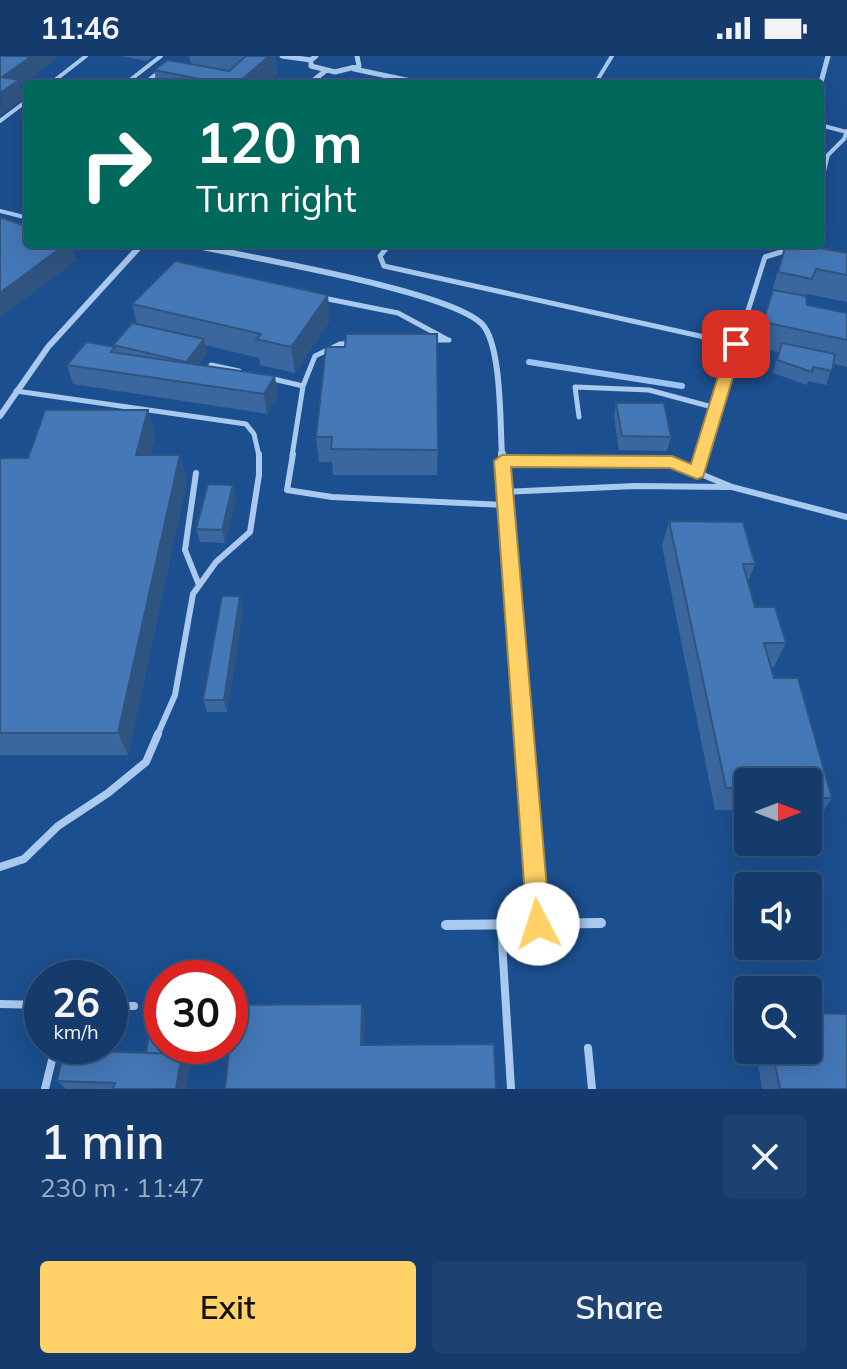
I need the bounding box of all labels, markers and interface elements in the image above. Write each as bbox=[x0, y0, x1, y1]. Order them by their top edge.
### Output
text: 11:46 bbox=[40, 9, 119, 47]
text: 120 m bbox=[196, 107, 363, 177]
icon: right bbox=[64, 112, 168, 216]
text: Turn right bbox=[196, 176, 357, 221]
pin bbox=[702, 310, 770, 378]
icon: arrive bbox=[714, 322, 758, 366]
north arrow bbox=[734, 768, 822, 856]
map controls bbox=[734, 768, 822, 1064]
button: sound bbox=[734, 872, 822, 960]
position arrow bbox=[496, 882, 580, 966]
speed limit sign: 30 bbox=[144, 960, 248, 1064]
button: search bbox=[734, 976, 822, 1064]
text: 26 bbox=[52, 977, 100, 1027]
text: km/h bbox=[53, 1019, 99, 1044]
text: 1 min bbox=[40, 1111, 165, 1171]
button: close bbox=[723, 1115, 807, 1199]
text: 230 m · 11:47 bbox=[40, 1171, 204, 1204]
button: Exit bbox=[40, 1261, 416, 1353]
button: Share bbox=[432, 1261, 807, 1353]

